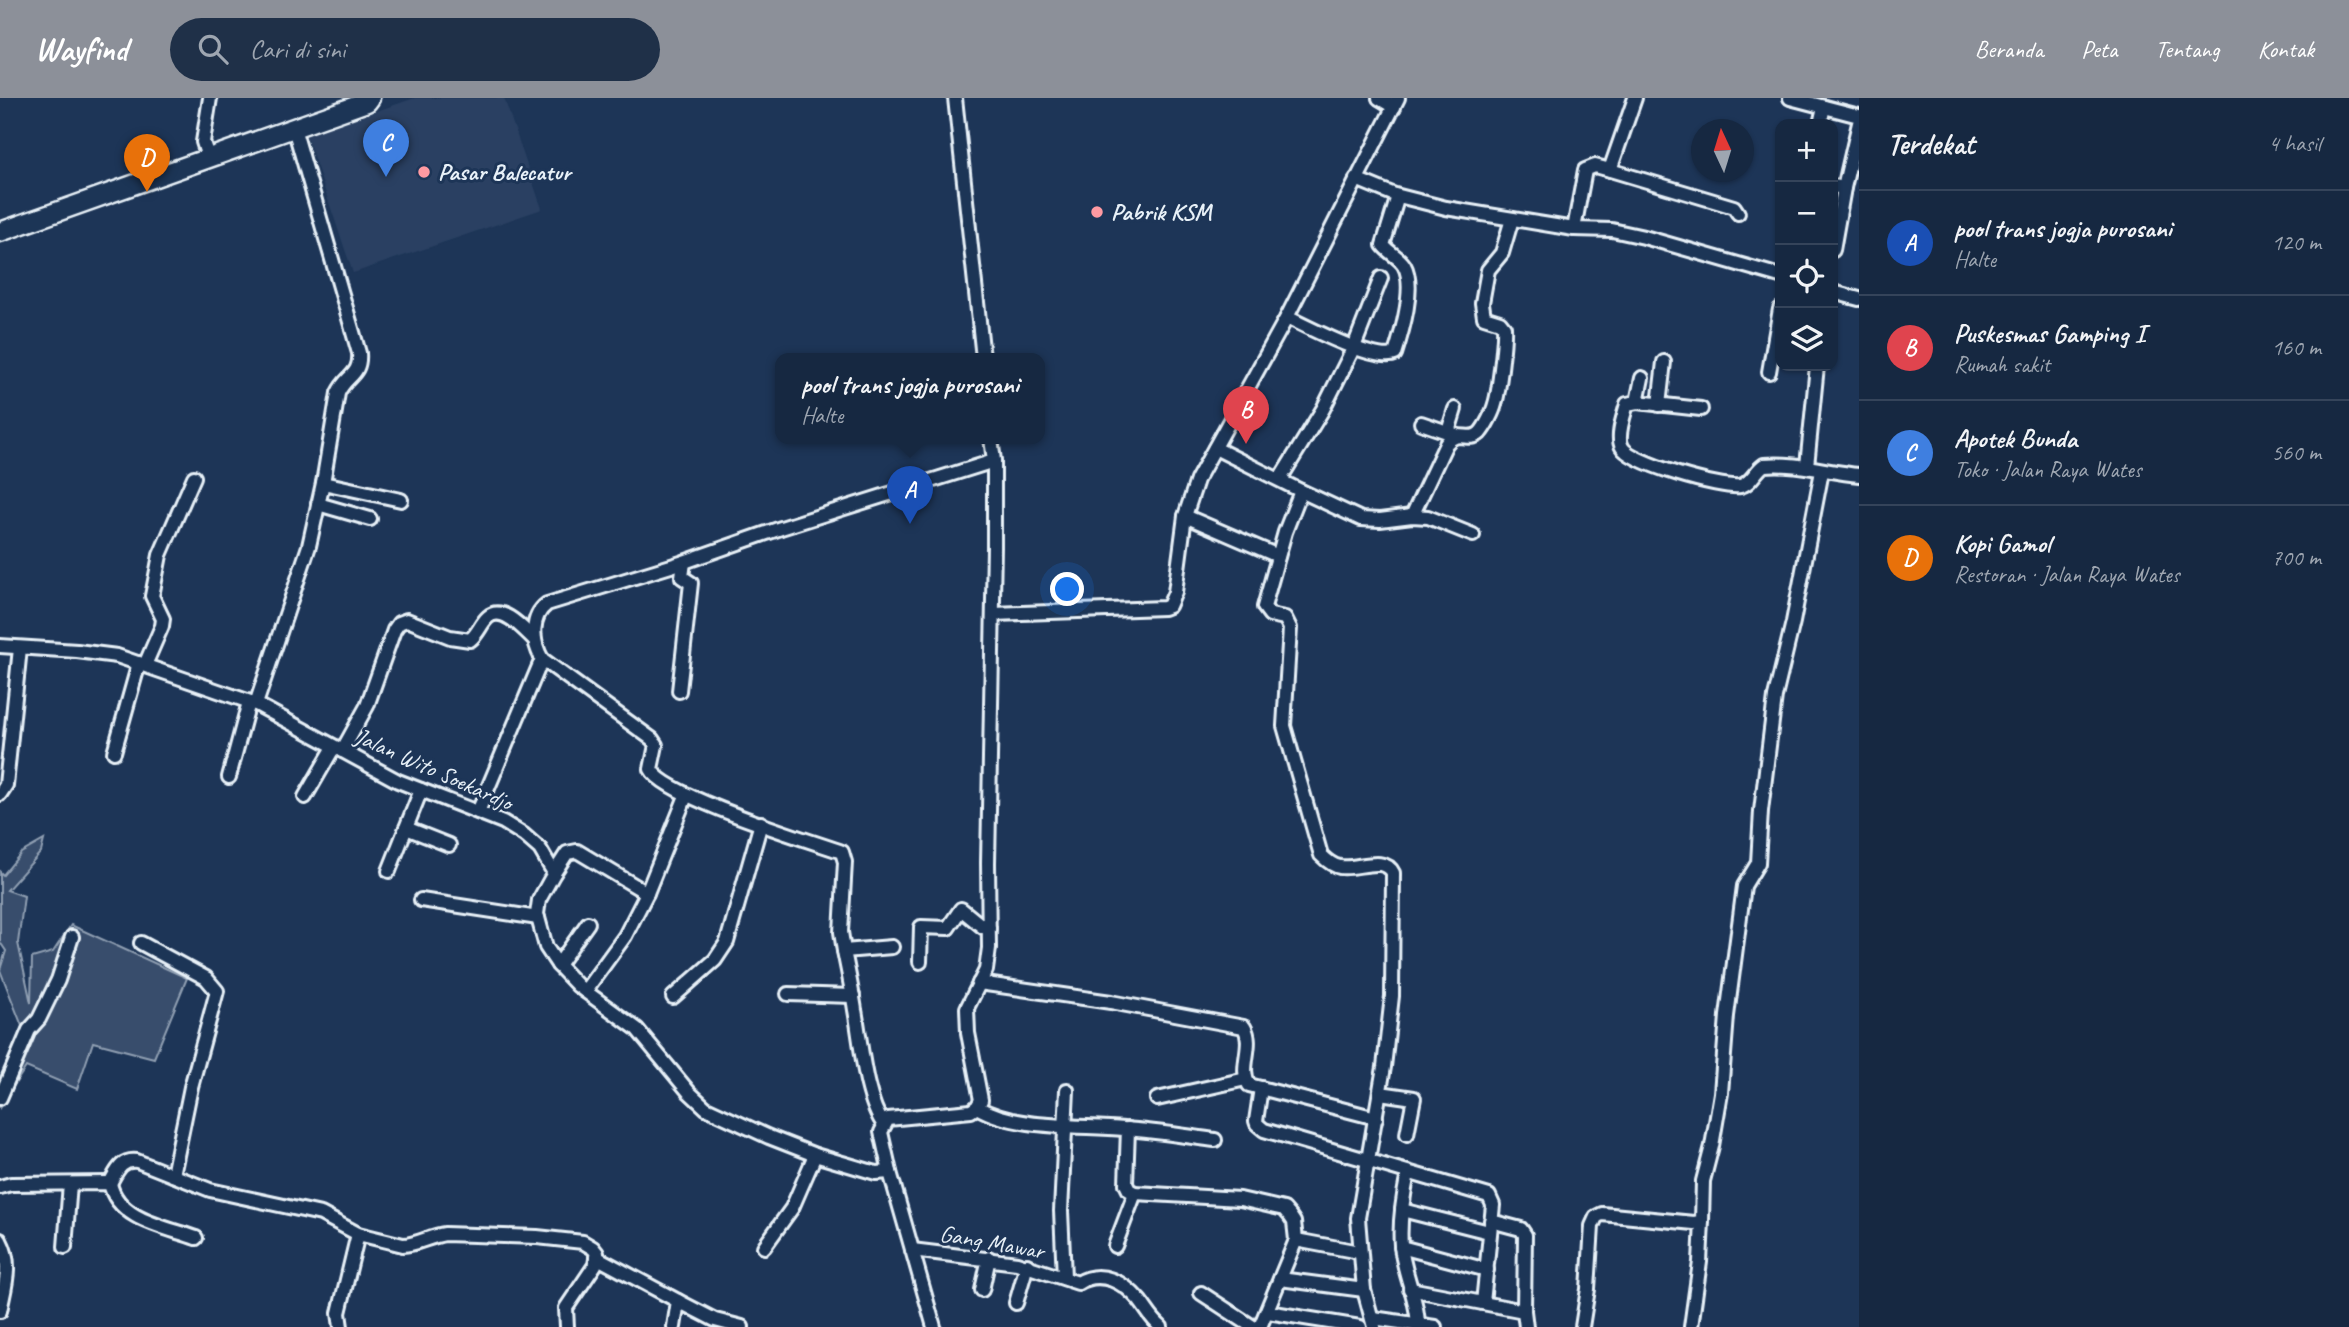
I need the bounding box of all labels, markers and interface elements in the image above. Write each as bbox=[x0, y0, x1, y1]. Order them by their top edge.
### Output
search box bbox=[170, 18, 660, 81]
text: Wayfind bbox=[35, 28, 128, 70]
icon: search bbox=[194, 30, 232, 68]
text: Cari di sini bbox=[250, 33, 345, 66]
text: Beranda bbox=[1975, 34, 2043, 64]
text: Peta bbox=[2081, 34, 2117, 64]
text: Tentang bbox=[2155, 34, 2220, 64]
text: Kontak bbox=[2258, 34, 2314, 64]
pin: C bbox=[363, 119, 409, 177]
north arrow bbox=[1691, 119, 1754, 182]
map controls bbox=[1775, 119, 1838, 371]
button: + bbox=[1775, 119, 1838, 182]
text: Terdekat bbox=[1887, 125, 1975, 163]
text: 4 hasil bbox=[2268, 129, 2321, 158]
pin: D bbox=[124, 134, 170, 192]
place label: Pasar Balecatur bbox=[438, 157, 573, 187]
marker: Pasar Balecatur bbox=[416, 164, 432, 180]
button: − bbox=[1775, 182, 1838, 245]
place label: Pabrik KSM bbox=[1111, 197, 1213, 227]
marker: Pabrik KSM bbox=[1089, 204, 1105, 220]
text: pool trans jogja purosani bbox=[1954, 212, 2172, 245]
text: A bbox=[1904, 228, 1916, 257]
text: 120 m bbox=[2272, 228, 2321, 257]
button: locate bbox=[1775, 245, 1838, 308]
text: Halte bbox=[1954, 245, 1996, 274]
button: layers bbox=[1775, 308, 1838, 371]
text: Puskesmas Gamping I bbox=[1954, 317, 2145, 350]
text: B bbox=[1904, 333, 1916, 362]
text: 160 m bbox=[2272, 333, 2321, 362]
text: Rumah sakit bbox=[1954, 350, 2050, 379]
popup bbox=[775, 353, 1045, 444]
text: pool trans jogja purosani bbox=[801, 368, 1019, 401]
pin: B bbox=[1223, 386, 1269, 444]
text: Halte bbox=[801, 401, 843, 430]
text: Apotek Bunda bbox=[1954, 422, 2077, 455]
text: C bbox=[1905, 438, 1915, 467]
text: 560 m bbox=[2272, 438, 2321, 467]
text: Toko · Jalan Raya Wates bbox=[1954, 455, 2141, 484]
pin: A bbox=[887, 466, 933, 524]
text: Kopi Gamol bbox=[1954, 527, 2051, 560]
text: D bbox=[1903, 543, 1917, 572]
text: 700 m bbox=[2272, 543, 2321, 572]
text: Restoran · Jalan Raya Wates bbox=[1954, 560, 2180, 589]
your location bbox=[1050, 572, 1084, 606]
street label: Jalan Wito Soekardjo bbox=[350, 721, 520, 818]
street label: Gang Mawar bbox=[938, 1218, 1049, 1266]

